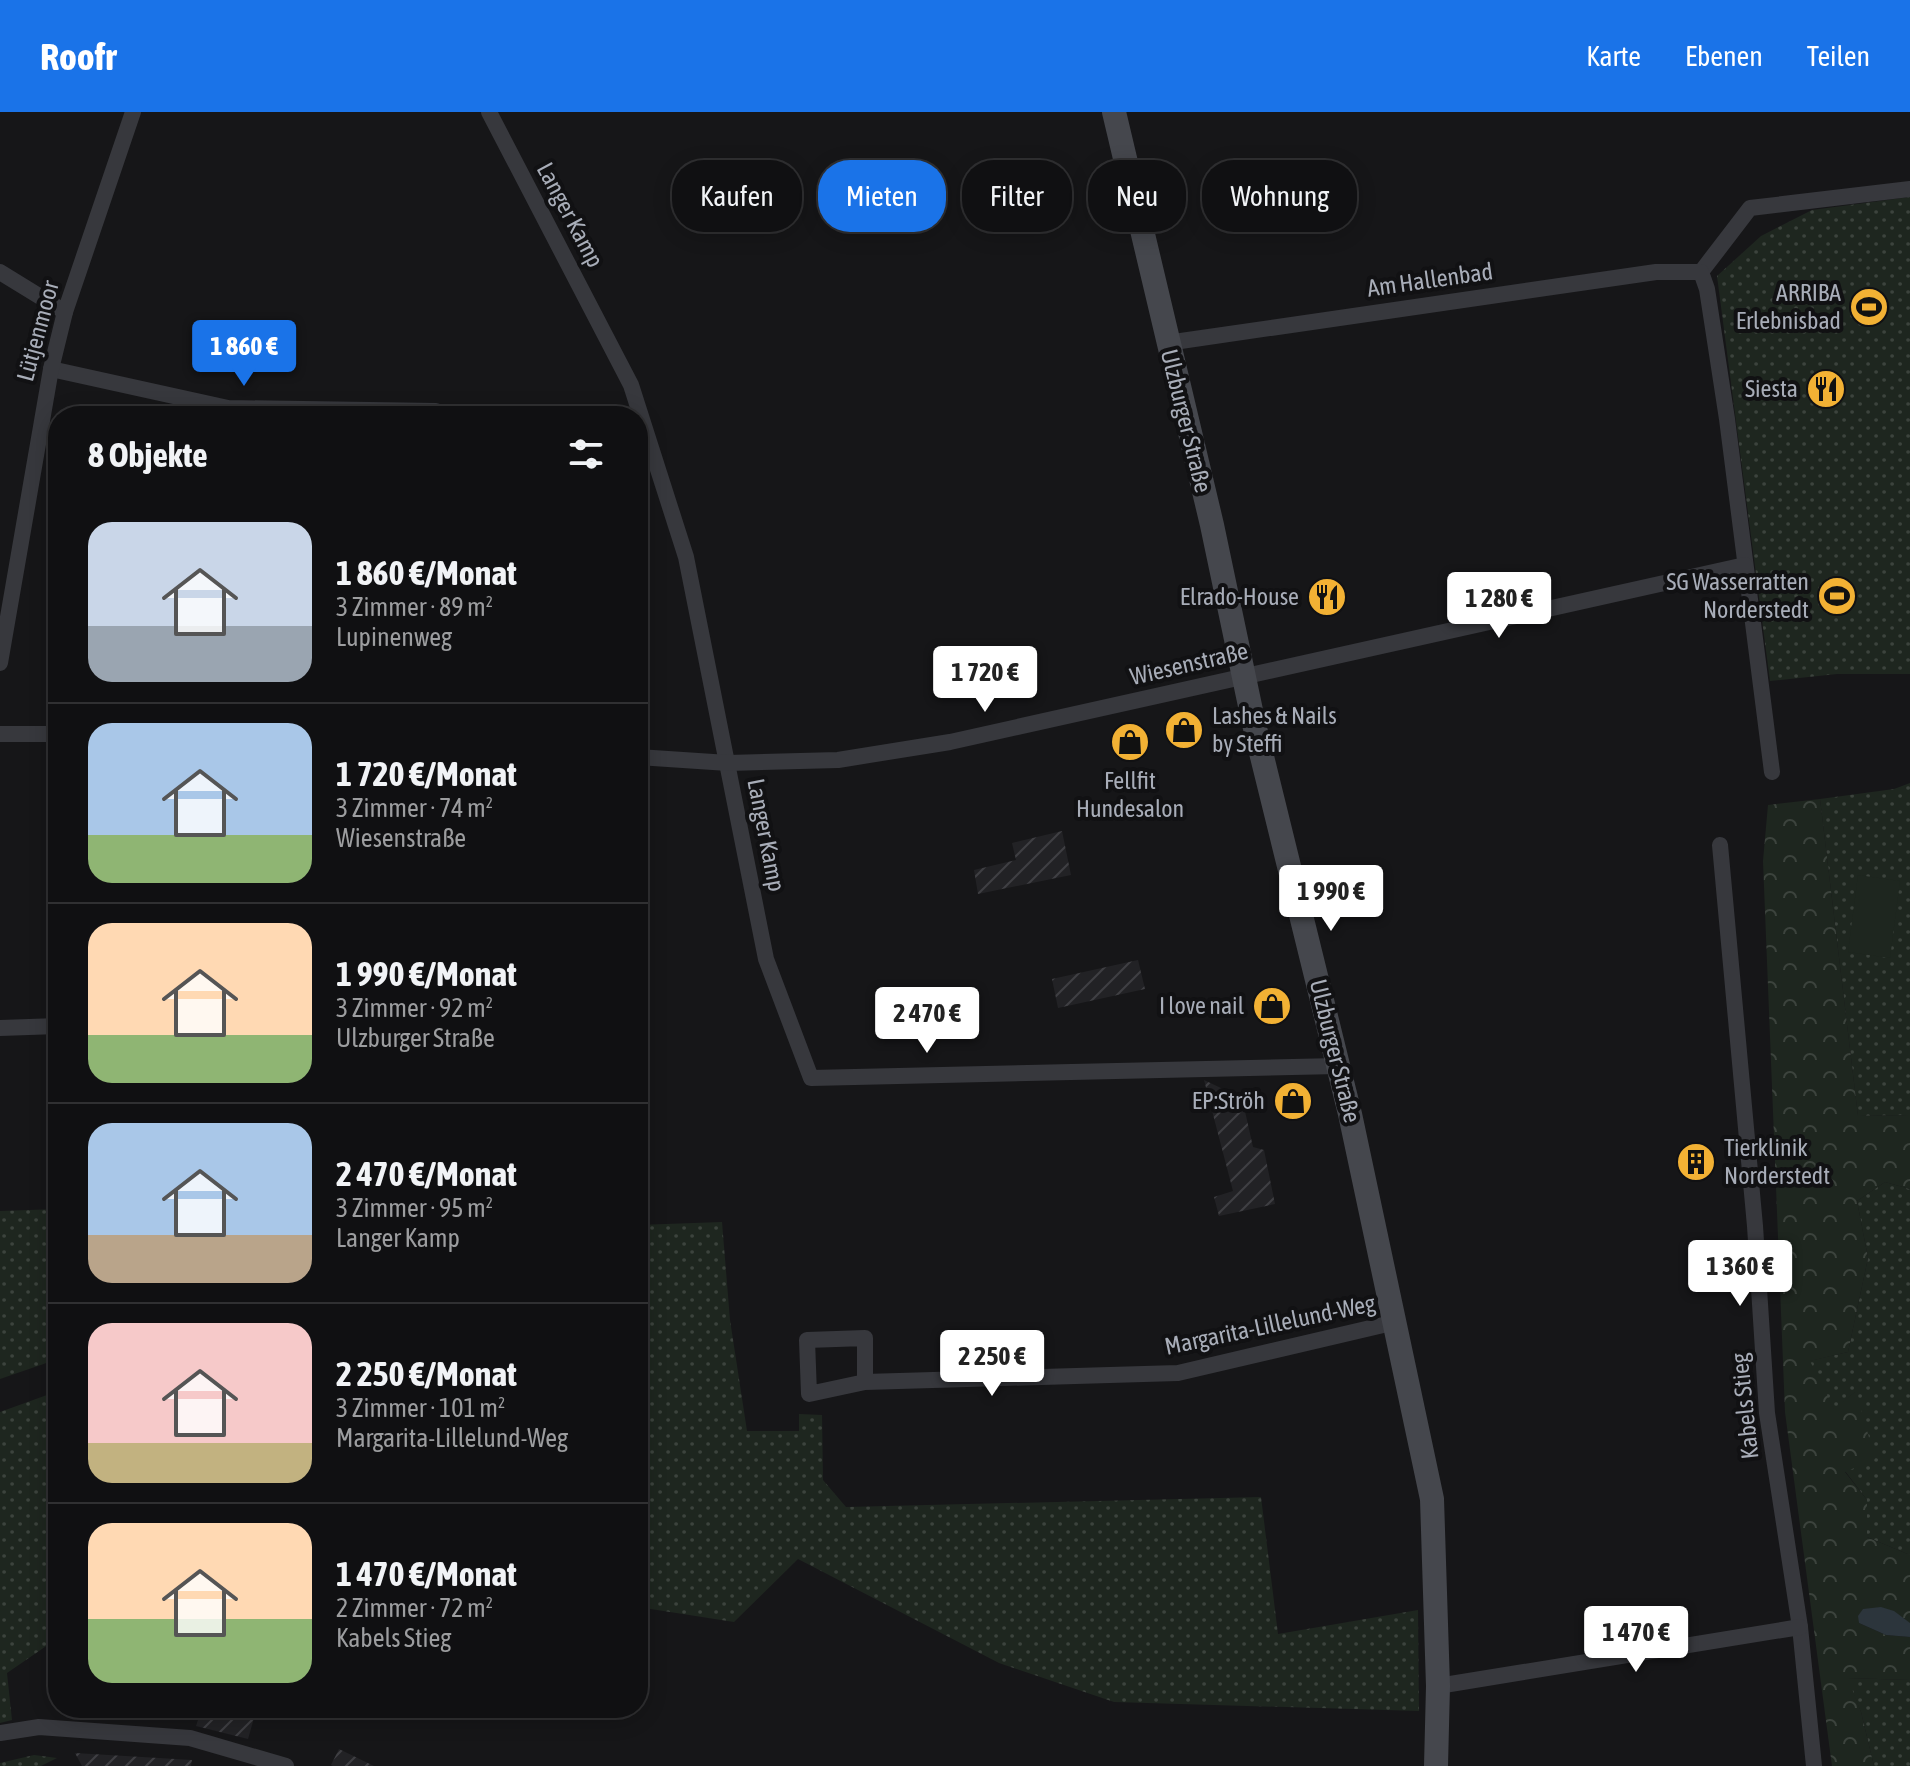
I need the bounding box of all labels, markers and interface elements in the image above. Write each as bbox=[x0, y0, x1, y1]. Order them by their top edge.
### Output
text: Roofr bbox=[40, 35, 116, 78]
text: Karte bbox=[1586, 40, 1641, 72]
text: Ebenen bbox=[1685, 40, 1763, 72]
text: Teilen bbox=[1807, 40, 1870, 72]
street label: Langer Kamp bbox=[532, 158, 609, 272]
chip: Kaufen bbox=[672, 160, 802, 232]
chip: Mieten bbox=[818, 160, 946, 232]
chip: Filter bbox=[962, 160, 1072, 232]
chip: Neu bbox=[1088, 160, 1186, 232]
chip: Wohnung bbox=[1202, 160, 1357, 232]
street label: Am Hallenbad bbox=[1365, 257, 1494, 302]
street label: Lütjenmoor bbox=[11, 277, 64, 384]
place label: ARRIBA Erlebnisbad bbox=[1736, 279, 1841, 334]
sports icon: ARRIBA Erlebnisbad bbox=[1848, 286, 1890, 328]
pin: 1 860 € bbox=[170, 320, 318, 388]
text: 1 860 € bbox=[210, 331, 278, 361]
street label: Ulzburger Straße bbox=[1156, 347, 1217, 495]
restaurant icon: Siesta bbox=[1805, 368, 1847, 410]
place label: Siesta bbox=[1745, 375, 1798, 402]
icon: filters bbox=[564, 432, 608, 476]
text: 8 Objekte bbox=[88, 435, 208, 474]
text: 1 860 €/Monat bbox=[336, 553, 517, 592]
icon: home bbox=[152, 554, 248, 650]
place label: SG Wasserratten Norderstedt bbox=[1666, 568, 1809, 623]
pin: 1 280 € bbox=[1425, 572, 1573, 640]
sports icon: SG Wasserratten Norderstedt bbox=[1816, 575, 1858, 617]
restaurant icon: Elrado-House bbox=[1306, 576, 1348, 618]
place label: Elrado-House bbox=[1180, 583, 1299, 610]
text: 1 280 € bbox=[1465, 583, 1533, 613]
text: 3 Zimmer · 89 m² bbox=[336, 592, 493, 622]
text: Lupinenweg bbox=[336, 622, 452, 652]
street label: Wiesenstraße bbox=[1127, 637, 1250, 690]
pin: 1 720 € bbox=[911, 646, 1059, 714]
text: 1 720 € bbox=[951, 657, 1019, 687]
place label: Lashes & Nails by Steffi bbox=[1212, 702, 1337, 757]
shop icon: Lashes & Nails by Steffi bbox=[1163, 709, 1205, 751]
shop icon: Fellfit Hundesalon bbox=[1109, 721, 1151, 763]
text: 1 720 €/Monat bbox=[336, 754, 517, 793]
icon: home bbox=[152, 755, 248, 851]
place label: Fellfit Hundesalon bbox=[1076, 767, 1184, 822]
street label: Langer Kamp bbox=[742, 776, 791, 894]
text: 3 Zimmer · 74 m² bbox=[336, 793, 493, 823]
text: Wiesenstraße bbox=[336, 823, 466, 853]
pin: 1 990 € bbox=[1257, 865, 1405, 933]
text: 1 990 € bbox=[1297, 876, 1365, 906]
text: 1 990 €/Monat bbox=[336, 954, 517, 993]
icon: home bbox=[152, 955, 248, 1051]
street label: Ulzburger Straße bbox=[1305, 977, 1366, 1125]
shop icon: I love nail bbox=[1251, 985, 1293, 1027]
pin: 2 470 € bbox=[853, 987, 1001, 1055]
place label: I love nail bbox=[1159, 992, 1245, 1019]
text: 3 Zimmer · 92 m² bbox=[336, 993, 493, 1023]
text: 2 470 € bbox=[893, 998, 961, 1028]
text: Ulzburger Straße bbox=[336, 1023, 495, 1053]
shop icon: EP:Ströh bbox=[1272, 1080, 1314, 1122]
place label: EP:Ströh bbox=[1192, 1087, 1265, 1114]
place label: Tierklinik Norderstedt bbox=[1724, 1134, 1830, 1189]
building icon: Tierklinik Norderstedt bbox=[1675, 1141, 1717, 1183]
text: 2 470 €/Monat bbox=[336, 1154, 517, 1193]
icon: home bbox=[152, 1155, 248, 1251]
text: 3 Zimmer · 95 m² bbox=[336, 1193, 493, 1223]
text: Langer Kamp bbox=[336, 1223, 460, 1253]
pin: 1 360 € bbox=[1666, 1240, 1814, 1308]
text: 1 360 € bbox=[1706, 1251, 1774, 1281]
street label: Margarita-Lillelund-Weg bbox=[1162, 1289, 1378, 1360]
pin: 2 250 € bbox=[918, 1330, 1066, 1398]
text: 2 250 € bbox=[958, 1341, 1026, 1371]
street label: Kabels Stieg bbox=[1725, 1351, 1763, 1460]
text: 2 250 €/Monat bbox=[336, 1354, 517, 1393]
icon: home bbox=[152, 1355, 248, 1451]
text: 3 Zimmer · 101 m² bbox=[336, 1393, 505, 1423]
text: Margarita-Lillelund-Weg bbox=[336, 1423, 568, 1453]
text: 1 470 €/Monat bbox=[336, 1554, 517, 1593]
icon: home bbox=[152, 1555, 248, 1651]
text: 2 Zimmer · 72 m² bbox=[336, 1593, 493, 1623]
pin: 1 470 € bbox=[1562, 1606, 1710, 1674]
text: 1 470 € bbox=[1602, 1617, 1670, 1647]
text: Kabels Stieg bbox=[336, 1623, 451, 1653]

